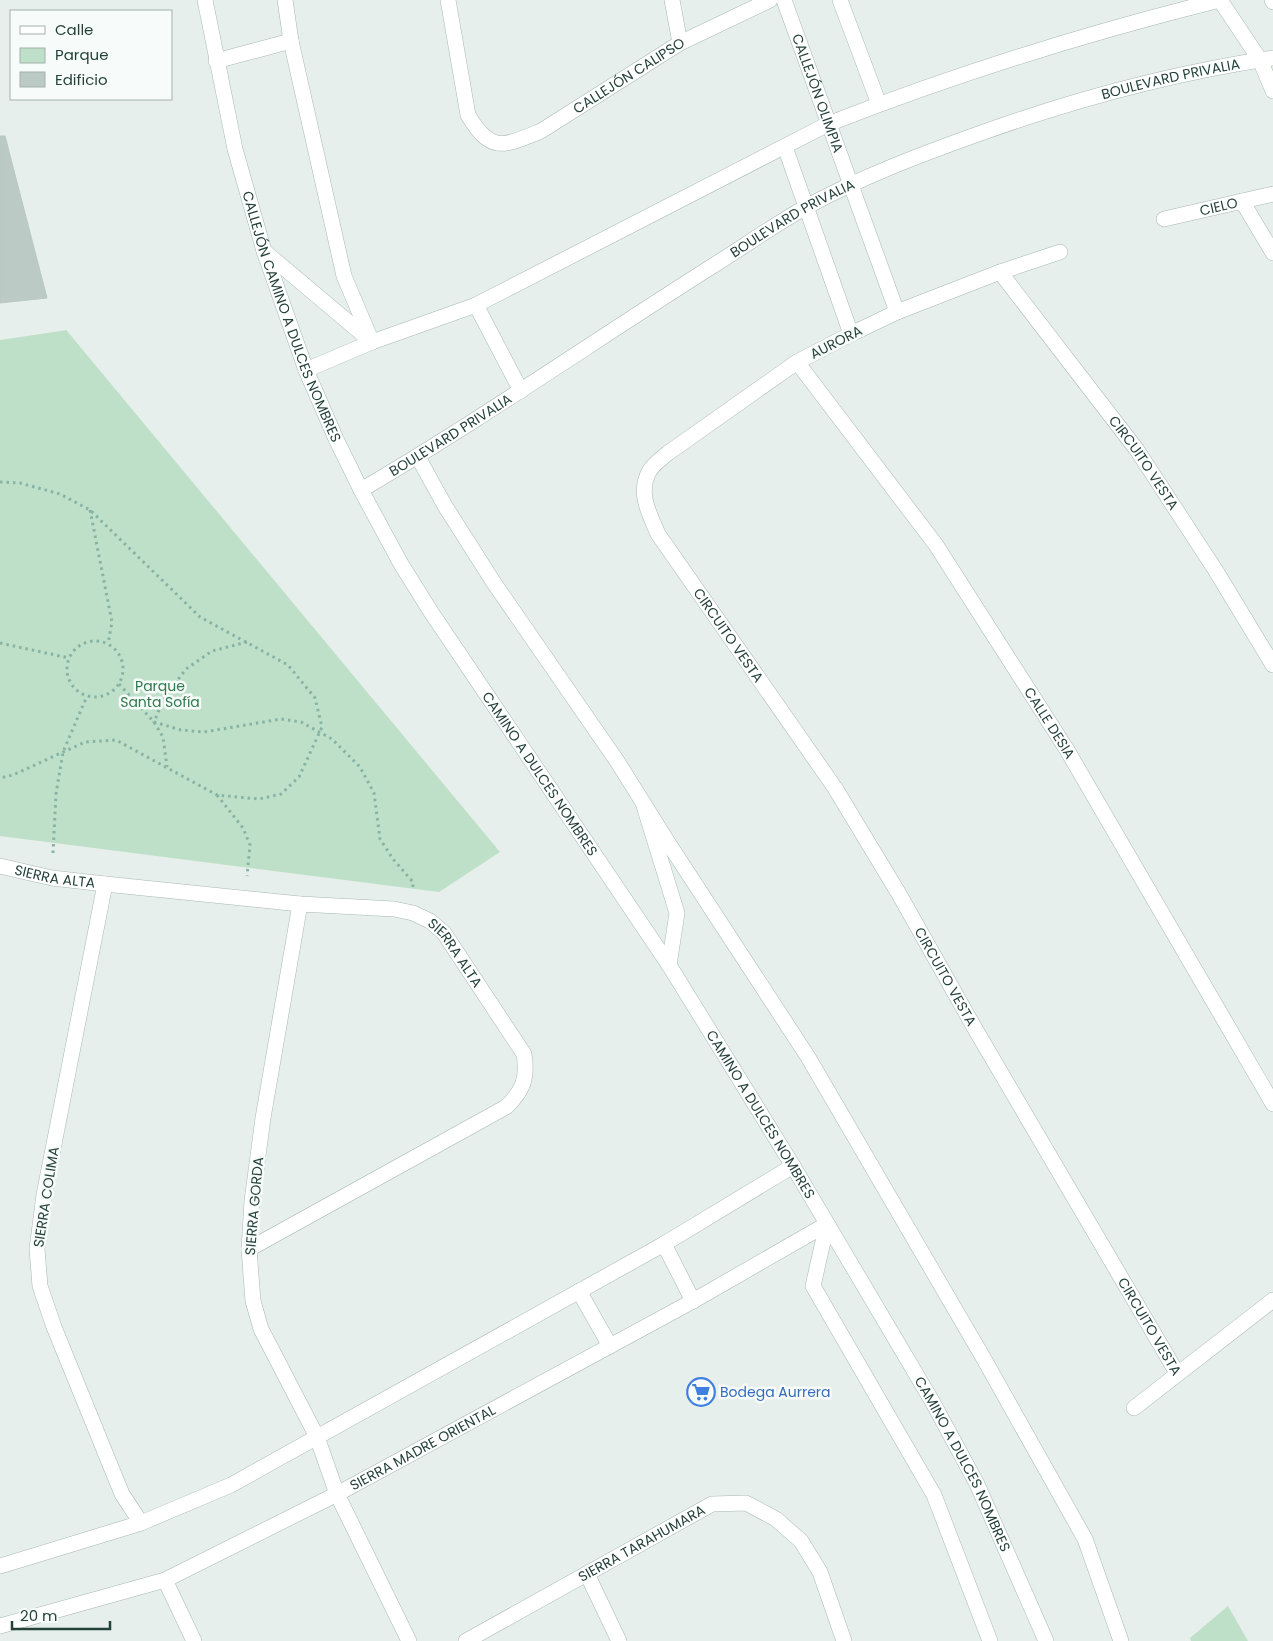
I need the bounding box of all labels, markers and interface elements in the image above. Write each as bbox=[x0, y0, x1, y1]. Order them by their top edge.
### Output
legend bbox=[10, 10, 172, 100]
text: Calle bbox=[55, 19, 93, 40]
street label: CALLEJÓN OLIMPIA bbox=[787, 31, 848, 155]
street label: CALLEJÓN CALIPSO bbox=[569, 33, 688, 118]
text: Parque bbox=[55, 44, 108, 65]
street label: BOULEVARD PRIVALIA bbox=[1099, 54, 1241, 104]
text: Edificio bbox=[55, 69, 108, 90]
street label: BOULEVARD PRIVALIA bbox=[726, 174, 858, 262]
street label: CALLEJÓN CAMINO A DULCES NOMBRES bbox=[237, 189, 346, 445]
street label: CIELO bbox=[1198, 192, 1240, 221]
street label: AURORA bbox=[806, 320, 866, 364]
street label: BOULEVARD PRIVALIA bbox=[385, 389, 516, 481]
street label: CIRCUITO VESTA bbox=[1104, 411, 1184, 514]
street label: CIRCUITO VESTA bbox=[689, 584, 768, 686]
park label: Parque Santa Sofía bbox=[120, 676, 200, 712]
street label: CALLE DESIA bbox=[1019, 683, 1080, 763]
street label: CAMINO A DULCES NOMBRES bbox=[477, 688, 603, 860]
street label: SIERRA ALTA bbox=[13, 860, 96, 893]
street label: SIERRA ALTA bbox=[424, 913, 487, 991]
street label: CIRCUITO VESTA bbox=[910, 924, 982, 1030]
street label: CAMINO A DULCES NOMBRES bbox=[701, 1026, 820, 1202]
street label: SIERRA COLIMA bbox=[28, 1145, 64, 1249]
street label: SIERRA GORDA bbox=[240, 1156, 268, 1256]
street label: CIRCUITO VESTA bbox=[1113, 1274, 1186, 1379]
street label: CAMINO A DULCES NOMBRES bbox=[910, 1373, 1015, 1555]
supermarket icon: Bodega Aurrera bbox=[686, 1377, 716, 1407]
place label: Bodega Aurrera bbox=[720, 1382, 831, 1402]
street label: SIERRA MADRE ORIENTAL bbox=[346, 1400, 499, 1495]
street label: SIERRA TARAHUMARA bbox=[574, 1500, 709, 1587]
scale bar bbox=[12, 1598, 110, 1630]
text: 20 m bbox=[20, 1605, 58, 1626]

